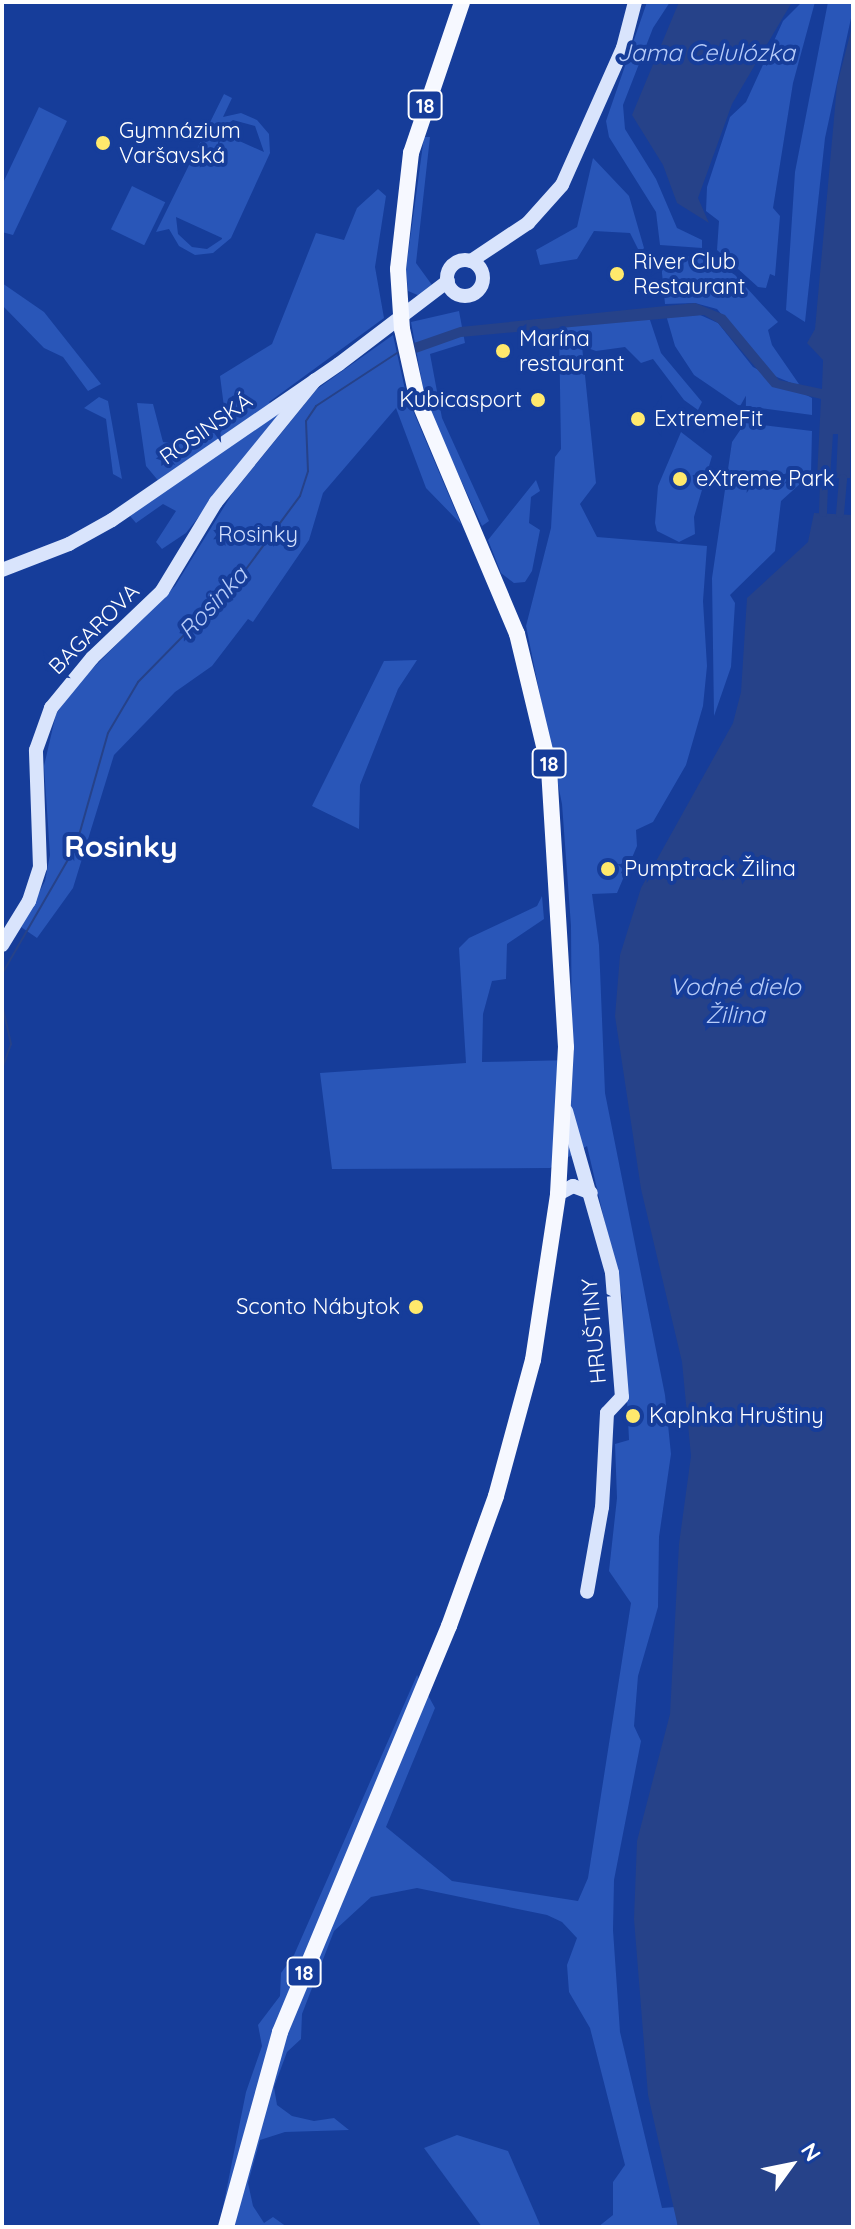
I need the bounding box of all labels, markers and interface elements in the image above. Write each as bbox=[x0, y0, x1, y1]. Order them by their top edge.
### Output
water label: Jama Celulózka bbox=[617, 39, 795, 67]
road number: 18 bbox=[407, 89, 443, 121]
place label: Gymnázium Varšavská bbox=[119, 117, 241, 168]
marker: Gymnázium Varšavská bbox=[94, 134, 112, 152]
place label: River Club Restaurant bbox=[633, 248, 745, 300]
marker: River Club Restaurant bbox=[608, 265, 626, 283]
place label: Marína restaurant bbox=[519, 325, 625, 376]
marker: Marína restaurant bbox=[494, 342, 512, 360]
place label: Kubicasport bbox=[399, 387, 522, 413]
street label: ROSINSKÁ bbox=[155, 388, 257, 470]
marker: Kubicasport bbox=[529, 391, 547, 409]
place label: ExtremeFit bbox=[654, 406, 763, 432]
marker: ExtremeFit bbox=[629, 410, 647, 428]
place label: eXtreme Park bbox=[696, 466, 834, 492]
marker: eXtreme Park bbox=[671, 470, 689, 488]
park label: Rosinky bbox=[218, 522, 298, 548]
water label: Rosinka bbox=[172, 561, 254, 645]
street label: BAGAROVA bbox=[43, 578, 145, 680]
road number: 18 bbox=[531, 747, 567, 779]
district label: Rosinky bbox=[64, 828, 178, 864]
place label: Pumptrack Žilina bbox=[624, 856, 796, 882]
marker: Pumptrack Žilina bbox=[599, 860, 617, 878]
water label: Vodné dielo Žilina bbox=[669, 973, 801, 1029]
street label: HRUŠTINY bbox=[576, 1277, 612, 1385]
place label: Sconto Nábytok bbox=[236, 1294, 400, 1320]
marker: Sconto Nábytok bbox=[407, 1298, 425, 1316]
place label: Kaplnka Hruštiny bbox=[649, 1403, 824, 1429]
marker: Kaplnka Hruštiny bbox=[624, 1407, 642, 1425]
road number: 18 bbox=[286, 1956, 322, 1988]
north arrow bbox=[751, 2125, 831, 2205]
text: N bbox=[795, 2138, 827, 2166]

